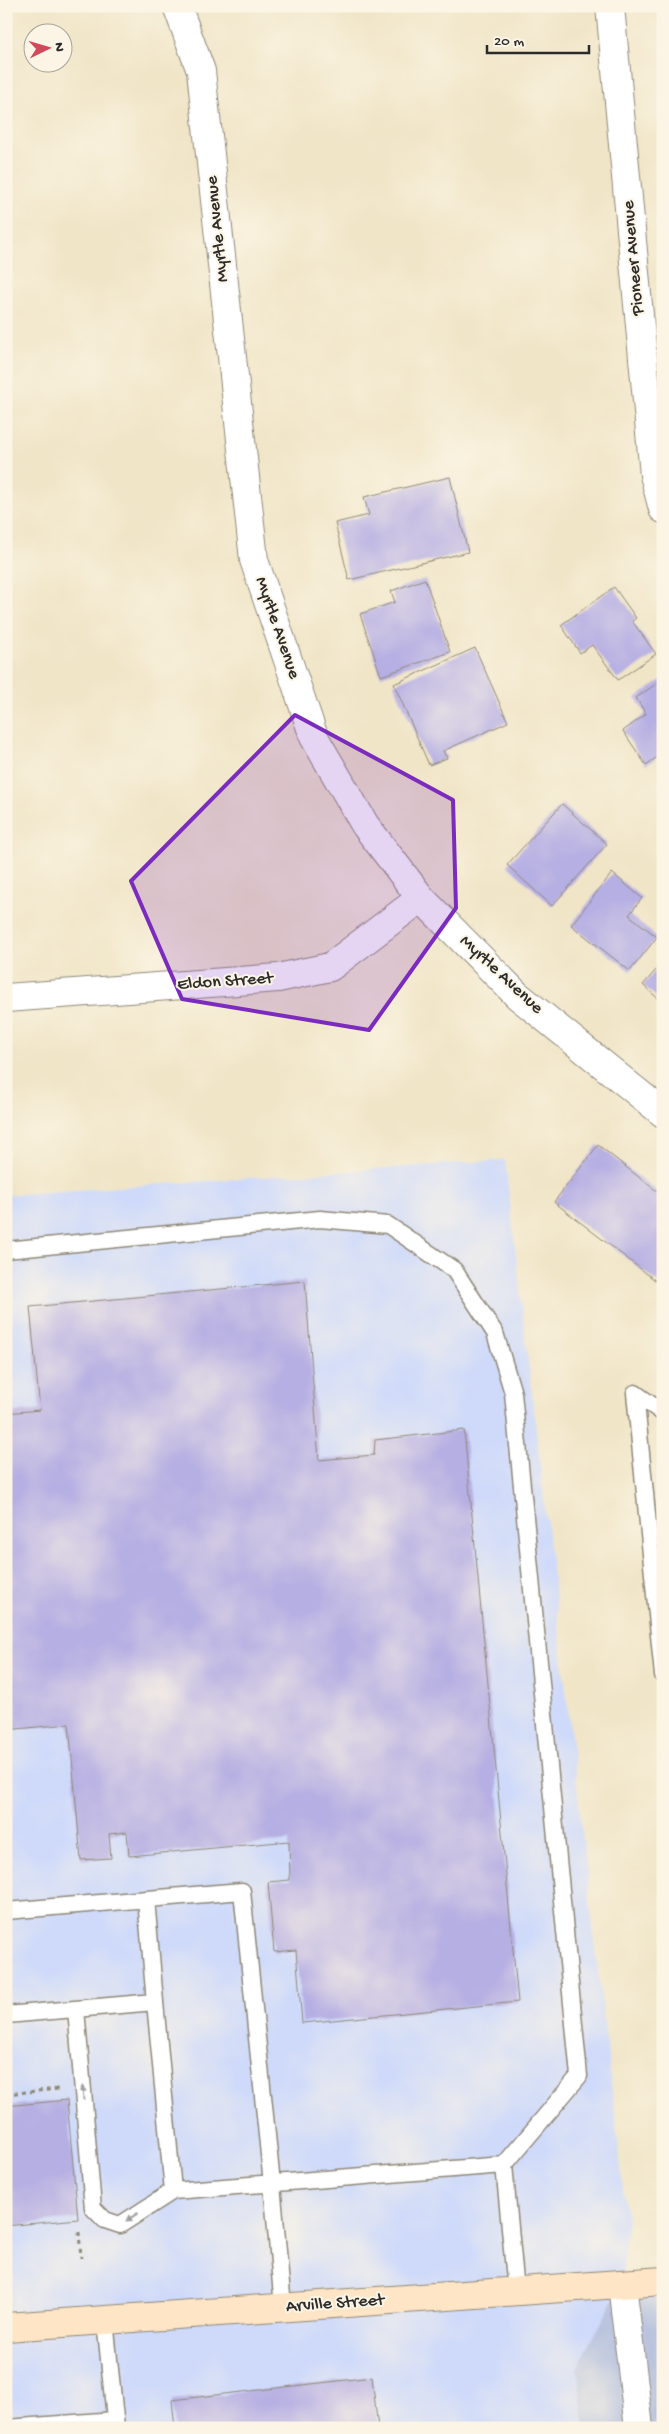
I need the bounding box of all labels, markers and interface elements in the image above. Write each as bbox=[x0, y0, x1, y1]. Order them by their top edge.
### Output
north arrow bbox=[22, 22, 72, 72]
scale bar bbox=[487, 22, 589, 54]
text: 20 m bbox=[494, 33, 524, 51]
text: N bbox=[50, 42, 67, 52]
street label: Myrtle Avenue bbox=[202, 174, 234, 283]
street label: Pioneer Avenue bbox=[618, 199, 650, 317]
street label: Myrtle Avenue bbox=[250, 574, 305, 683]
street label: Myrtle Avenue bbox=[455, 931, 548, 1020]
street label: Eldon Street bbox=[176, 968, 275, 996]
one-way arrow bbox=[79, 2085, 87, 2101]
one-way arrow bbox=[125, 2212, 139, 2222]
street label: Arville Street bbox=[285, 2290, 386, 2318]

